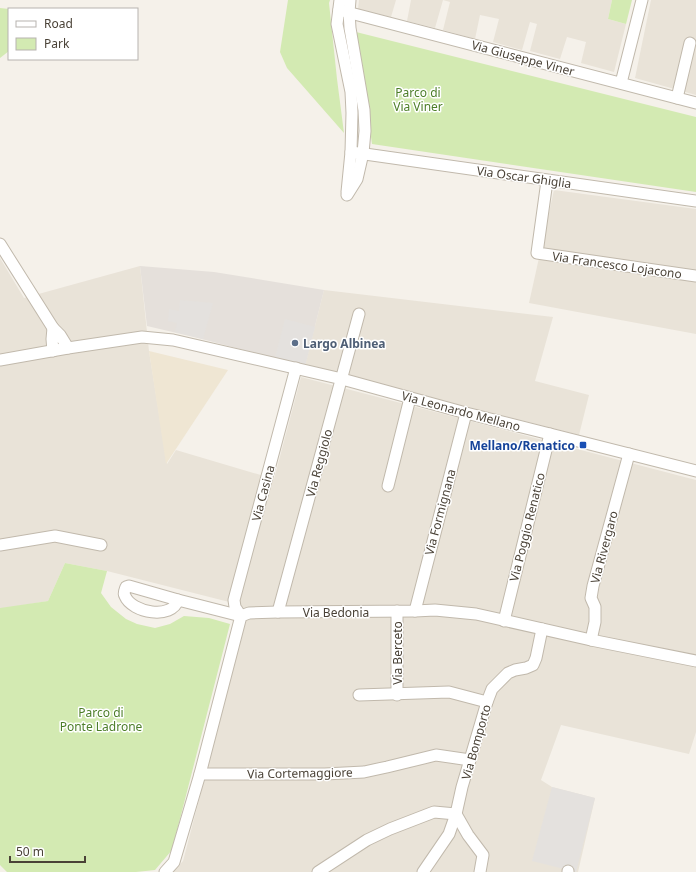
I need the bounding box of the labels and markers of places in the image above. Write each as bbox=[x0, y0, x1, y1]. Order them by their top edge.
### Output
place label: Largo Albinea bbox=[303, 335, 386, 352]
marker: Largo Albinea bbox=[290, 338, 300, 348]
place label: Mellano/Renatico bbox=[469, 437, 575, 454]
marker: Mellano/Renatico bbox=[578, 440, 588, 450]

